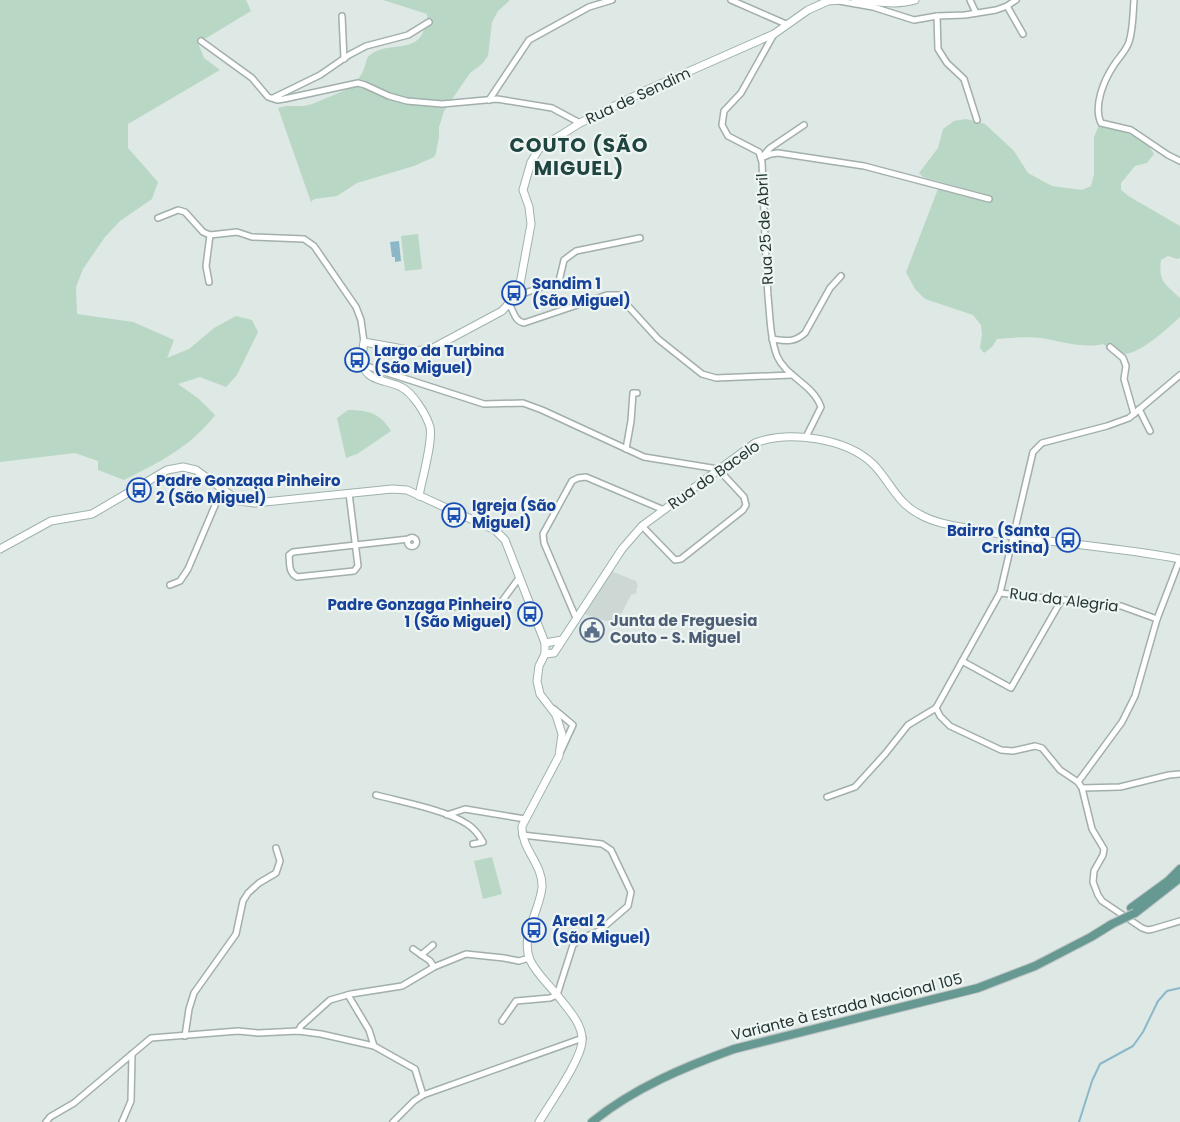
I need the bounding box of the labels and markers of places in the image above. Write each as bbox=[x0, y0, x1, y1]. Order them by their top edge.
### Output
place label: Sandim 1 (São Miguel) bbox=[532, 273, 631, 311]
bus stop icon: Sandim 1 (São Miguel) bbox=[501, 280, 527, 306]
place label: Largo da Turbina (São Miguel) bbox=[374, 340, 505, 378]
bus stop icon: Largo da Turbina (São Miguel) bbox=[344, 347, 370, 373]
place label: Padre Gonzaga Pinheiro 2 (São Miguel) bbox=[156, 470, 341, 508]
bus stop icon: Padre Gonzaga Pinheiro 2 (São Miguel) bbox=[126, 477, 152, 503]
place label: Igreja (São Miguel) bbox=[472, 495, 557, 533]
bus stop icon: Igreja (São Miguel) bbox=[441, 502, 467, 528]
place label: Bairro (Santa Cristina) bbox=[947, 520, 1050, 558]
bus stop icon: Bairro (Santa Cristina) bbox=[1055, 527, 1081, 553]
place label: Padre Gonzaga Pinheiro 1 (São Miguel) bbox=[328, 594, 512, 632]
bus stop icon: Padre Gonzaga Pinheiro 1 (São Miguel) bbox=[517, 601, 543, 627]
place label: Junta de Freguesia Couto - S. Miguel bbox=[610, 610, 757, 648]
public building icon: Junta de Freguesia Couto - S. Miguel bbox=[579, 617, 605, 643]
place label: Areal 2 (São Miguel) bbox=[552, 910, 651, 948]
bus stop icon: Areal 2 (São Miguel) bbox=[521, 917, 547, 943]

